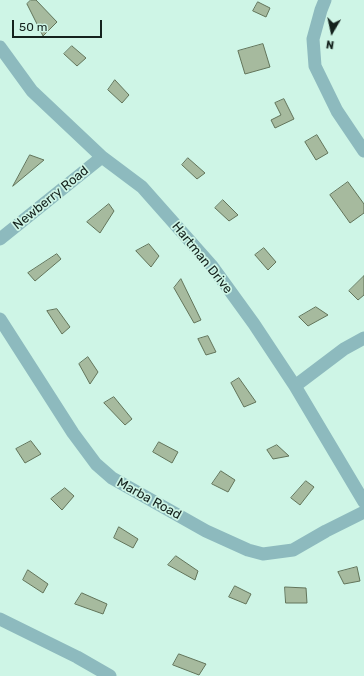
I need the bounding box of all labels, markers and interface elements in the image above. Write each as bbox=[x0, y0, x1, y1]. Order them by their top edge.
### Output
scale bar bbox=[14, 12, 104, 38]
north arrow bbox=[312, 12, 352, 52]
text: 50 m bbox=[19, 20, 47, 34]
text: N bbox=[325, 37, 335, 51]
street label: Newberry Road bbox=[10, 163, 92, 233]
street label: Hartman Drive bbox=[168, 219, 236, 297]
street label: Marba Road bbox=[114, 475, 184, 523]

